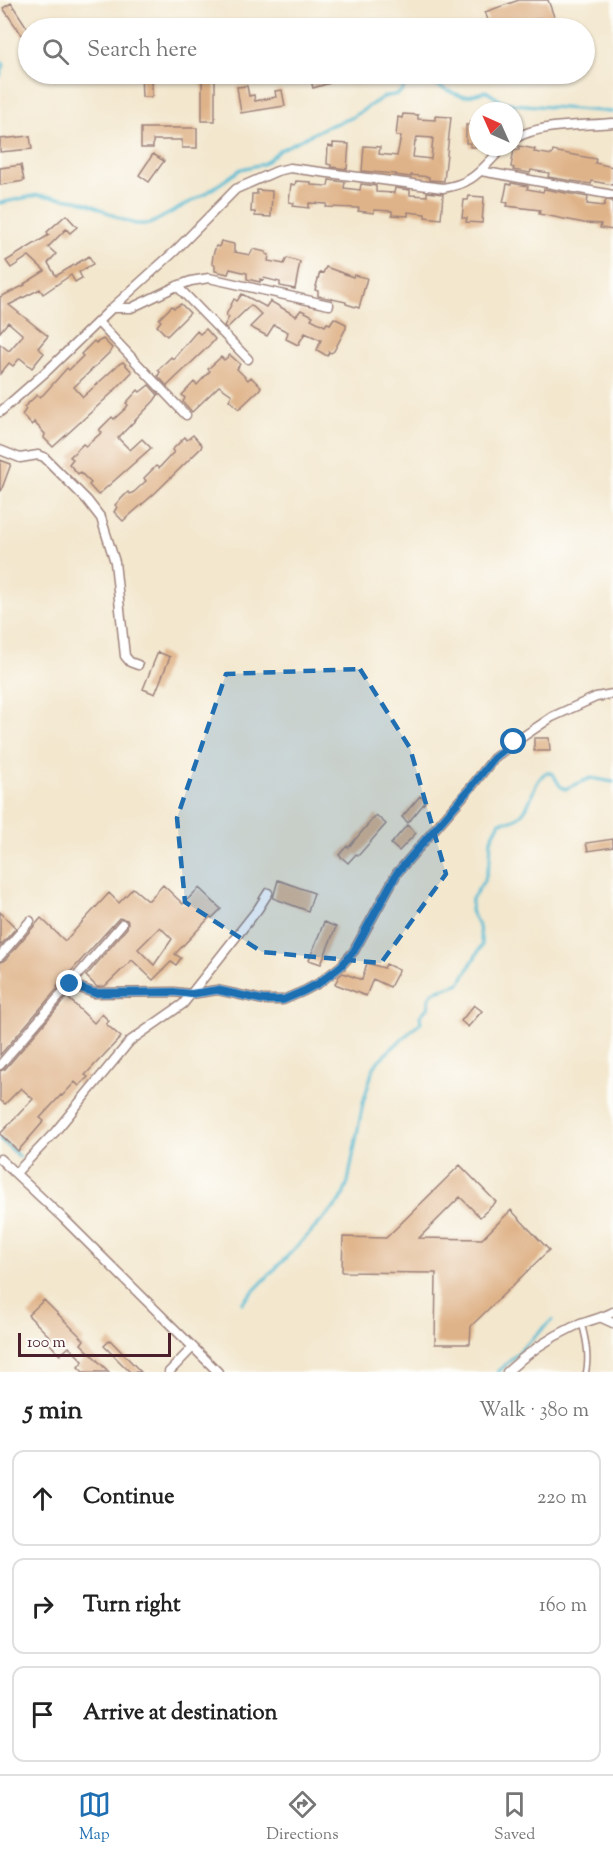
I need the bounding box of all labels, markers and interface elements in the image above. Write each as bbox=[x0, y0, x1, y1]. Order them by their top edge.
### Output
search box bbox=[18, 18, 595, 84]
icon: search bbox=[39, 35, 72, 68]
text: Search here bbox=[87, 35, 197, 67]
north arrow bbox=[469, 102, 523, 156]
route start bbox=[500, 728, 526, 754]
route end bbox=[56, 970, 82, 996]
scale bar bbox=[18, 1330, 171, 1358]
text: 100 m bbox=[27, 1332, 66, 1355]
text: 5 min bbox=[24, 1393, 83, 1430]
text: Walk · 380 m bbox=[479, 1397, 589, 1426]
icon: ahead bbox=[26, 1482, 59, 1515]
text: Continue bbox=[83, 1482, 174, 1514]
text: 220 m bbox=[537, 1484, 587, 1513]
icon: right bbox=[26, 1590, 59, 1623]
text: Turn right bbox=[83, 1590, 180, 1622]
text: 160 m bbox=[539, 1592, 587, 1621]
icon: arrive bbox=[26, 1698, 59, 1731]
text: Arrive at destination bbox=[83, 1698, 278, 1730]
tab: Map bbox=[78, 1788, 111, 1847]
tab: Directions bbox=[266, 1788, 339, 1847]
tab: Saved bbox=[494, 1788, 535, 1847]

